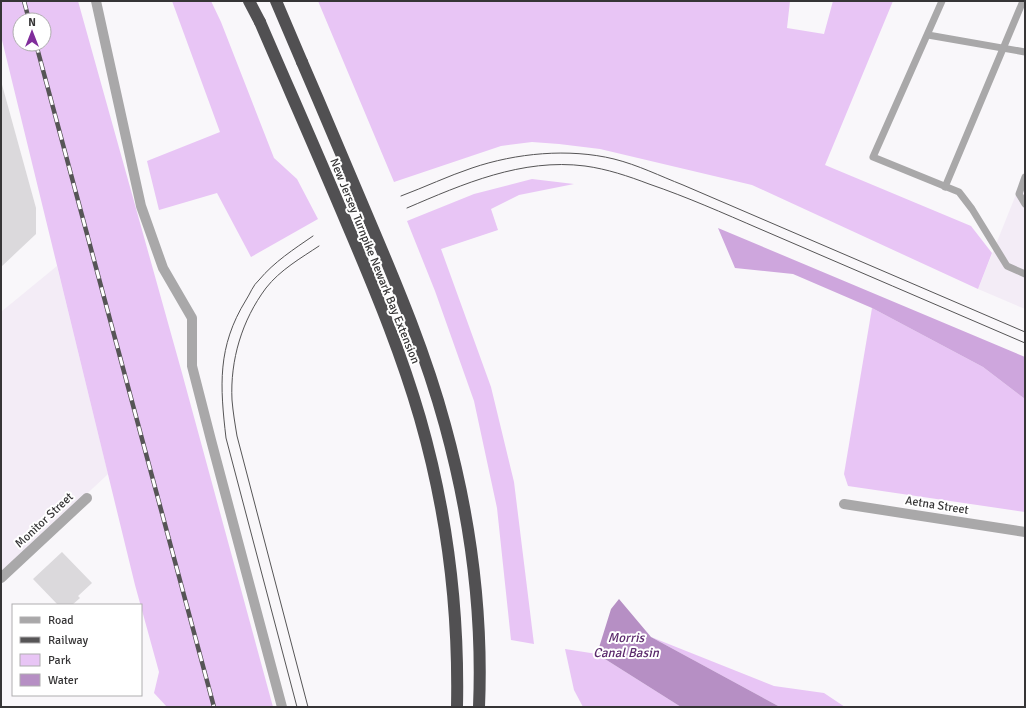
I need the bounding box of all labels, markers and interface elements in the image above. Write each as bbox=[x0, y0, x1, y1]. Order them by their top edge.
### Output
north arrow bbox=[12, 12, 52, 52]
text: N bbox=[28, 16, 36, 29]
street label: New Jersey Turnpike Newark Bay Extension bbox=[326, 156, 423, 366]
street label: Monitor Street bbox=[12, 490, 77, 551]
street label: Aetna Street bbox=[904, 493, 970, 518]
legend bbox=[12, 604, 142, 696]
text: Road bbox=[48, 613, 74, 628]
water label: Morris Canal Basin bbox=[593, 630, 660, 661]
text: Railway bbox=[48, 633, 88, 648]
text: Park bbox=[48, 653, 71, 668]
text: Water bbox=[48, 673, 79, 688]

